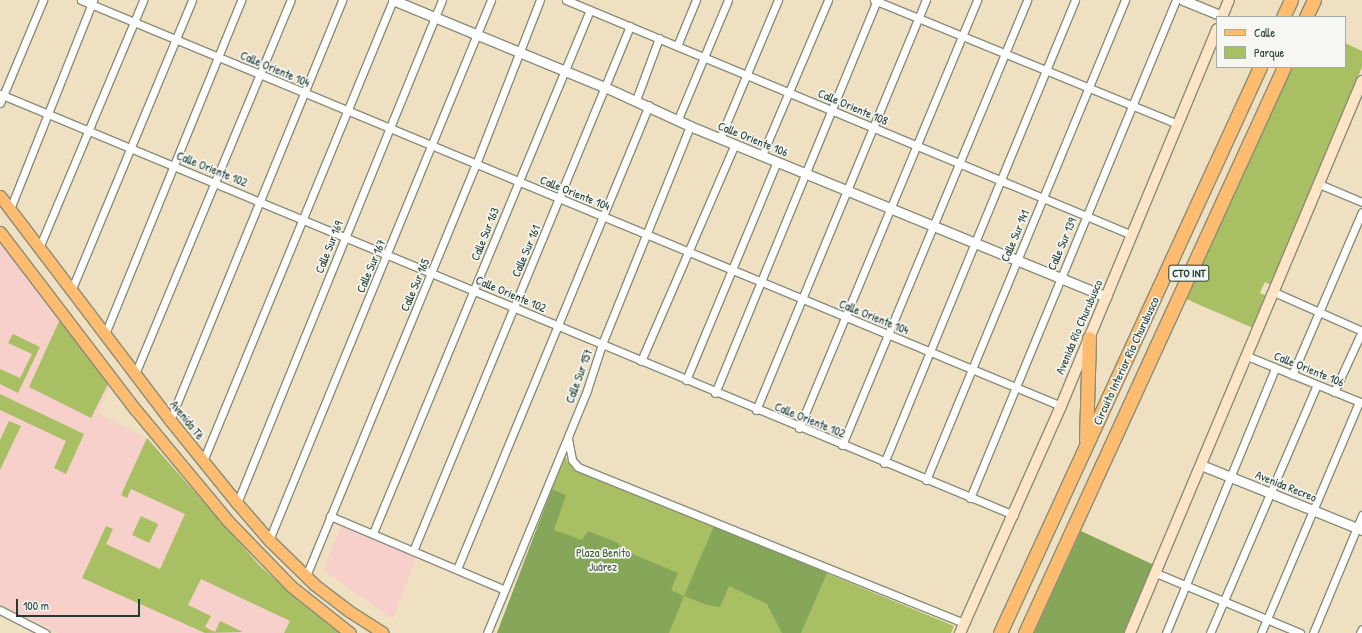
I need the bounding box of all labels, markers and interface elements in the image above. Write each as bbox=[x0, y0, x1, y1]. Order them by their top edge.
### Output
legend bbox=[1216, 16, 1346, 68]
text: Calle bbox=[1254, 24, 1275, 41]
text: Parque bbox=[1254, 44, 1284, 61]
street label: Calle Oriente 104 bbox=[238, 48, 312, 90]
street label: Calle Oriente 108 bbox=[816, 86, 890, 128]
street label: Calle Oriente 106 bbox=[716, 118, 790, 160]
street label: Calle Oriente 102 bbox=[174, 148, 250, 190]
street label: Calle Oriente 104 bbox=[538, 172, 612, 214]
street label: Calle Sur 163 bbox=[468, 205, 502, 263]
street label: Calle Sur 141 bbox=[998, 208, 1032, 264]
street label: Calle Sur 139 bbox=[1044, 215, 1080, 273]
street label: Calle Sur 169 bbox=[312, 219, 346, 275]
street label: Calle Sur 161 bbox=[509, 223, 543, 279]
street label: Calle Sur 167 bbox=[353, 237, 389, 295]
street label: Calle Sur 165 bbox=[397, 256, 433, 314]
road number: CTO INT bbox=[1168, 264, 1210, 282]
street label: Calle Oriente 102 bbox=[474, 273, 548, 315]
street label: Avenida Río Churubusco bbox=[1053, 278, 1105, 376]
street label: Circuito Interior Río Churubusco bbox=[1090, 295, 1162, 427]
street label: Calle Oriente 104 bbox=[837, 296, 911, 338]
street label: Calle Sur 157 bbox=[562, 347, 596, 405]
street label: Calle Oriente 106 bbox=[1272, 348, 1346, 390]
street label: Avenida Té bbox=[167, 398, 207, 442]
street label: Calle Oriente 102 bbox=[772, 399, 848, 441]
street label: Avenida Recreo bbox=[1253, 467, 1319, 505]
park label: Plaza Benito Juárez bbox=[576, 546, 630, 574]
scale bar bbox=[18, 591, 142, 617]
text: 100 m bbox=[23, 597, 49, 614]

